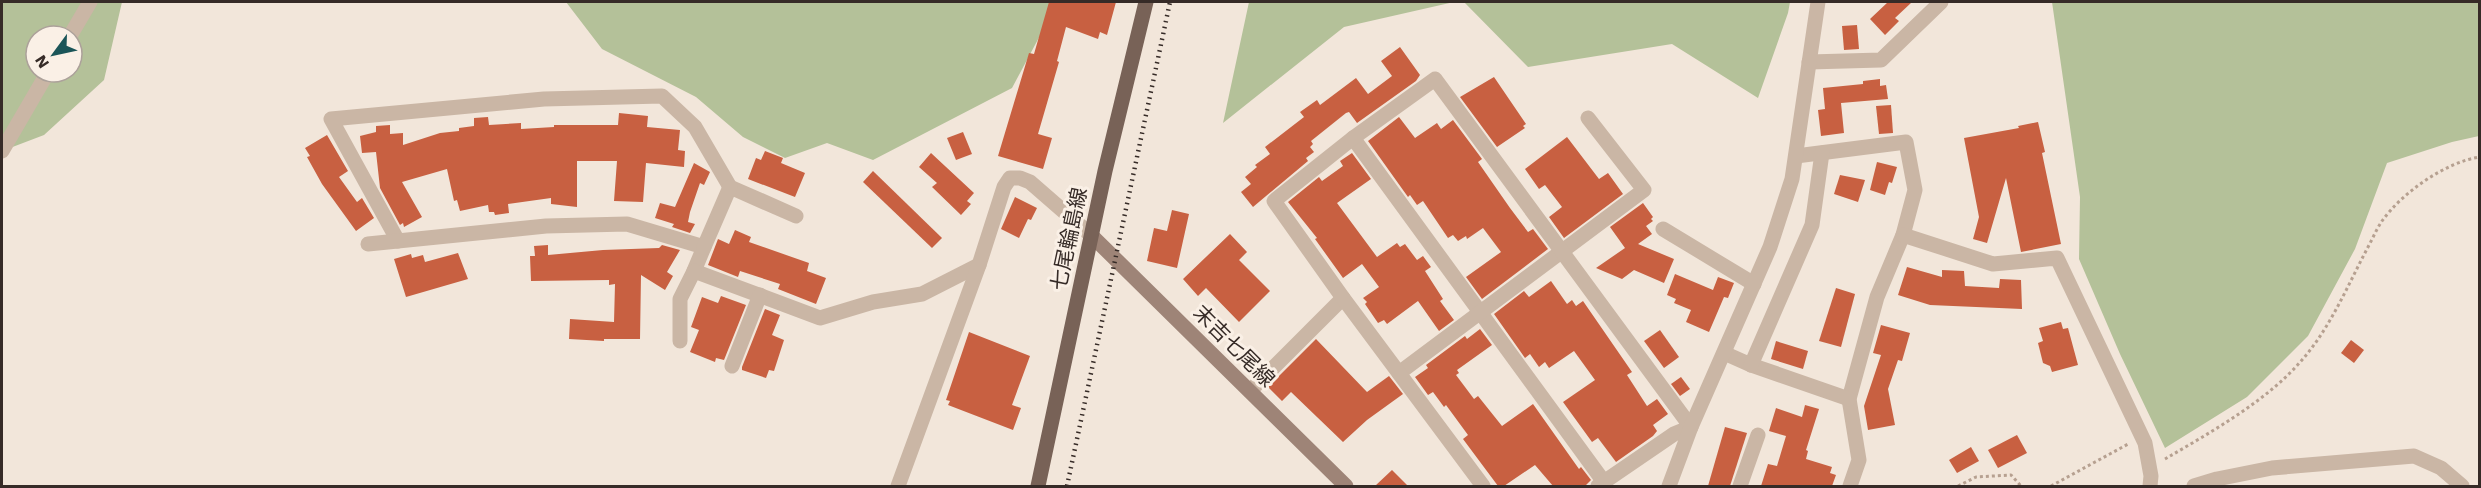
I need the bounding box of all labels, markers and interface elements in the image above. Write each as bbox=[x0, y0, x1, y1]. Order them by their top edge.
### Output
north arrow bbox=[24, 24, 84, 84]
text: N bbox=[31, 52, 53, 72]
street label: 七尾輪島線 bbox=[1045, 185, 1092, 293]
street label: 末吉七尾線 bbox=[1188, 300, 1280, 392]

